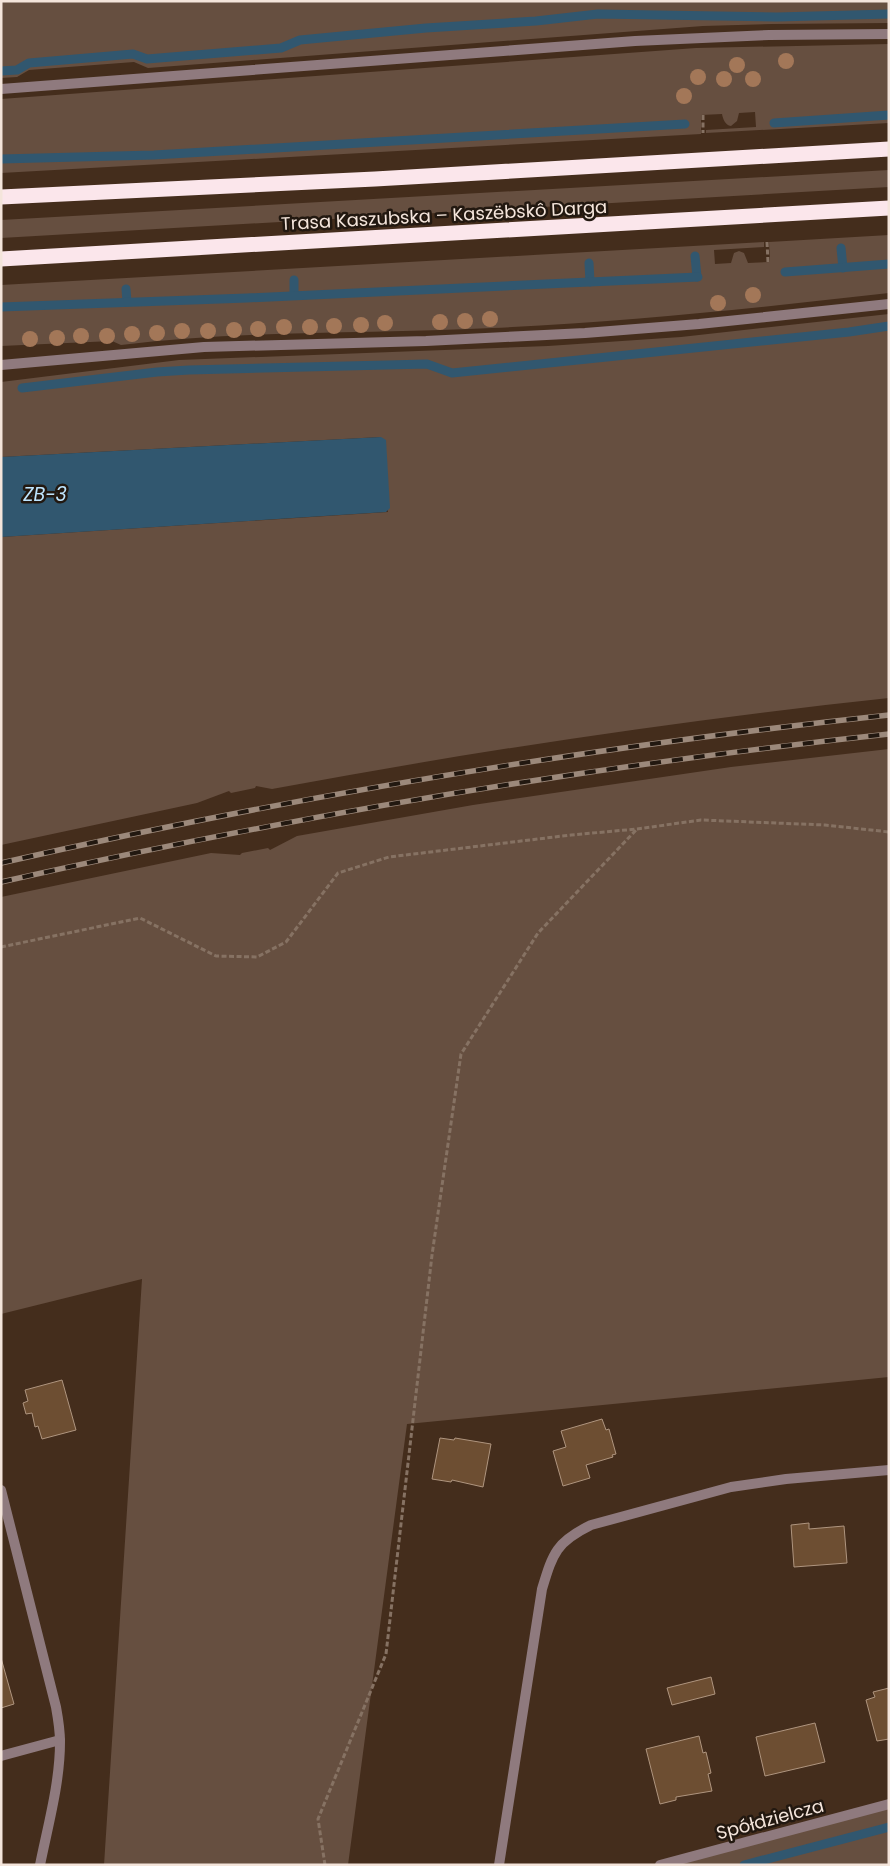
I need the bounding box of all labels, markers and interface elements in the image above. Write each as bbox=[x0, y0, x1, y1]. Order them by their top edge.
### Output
street label: Trasa Kaszubska – Kaszëbskô Darga bbox=[280, 194, 608, 236]
water label: ZB-3 bbox=[22, 481, 67, 508]
street label: Spółdzielcza bbox=[713, 1793, 827, 1845]

